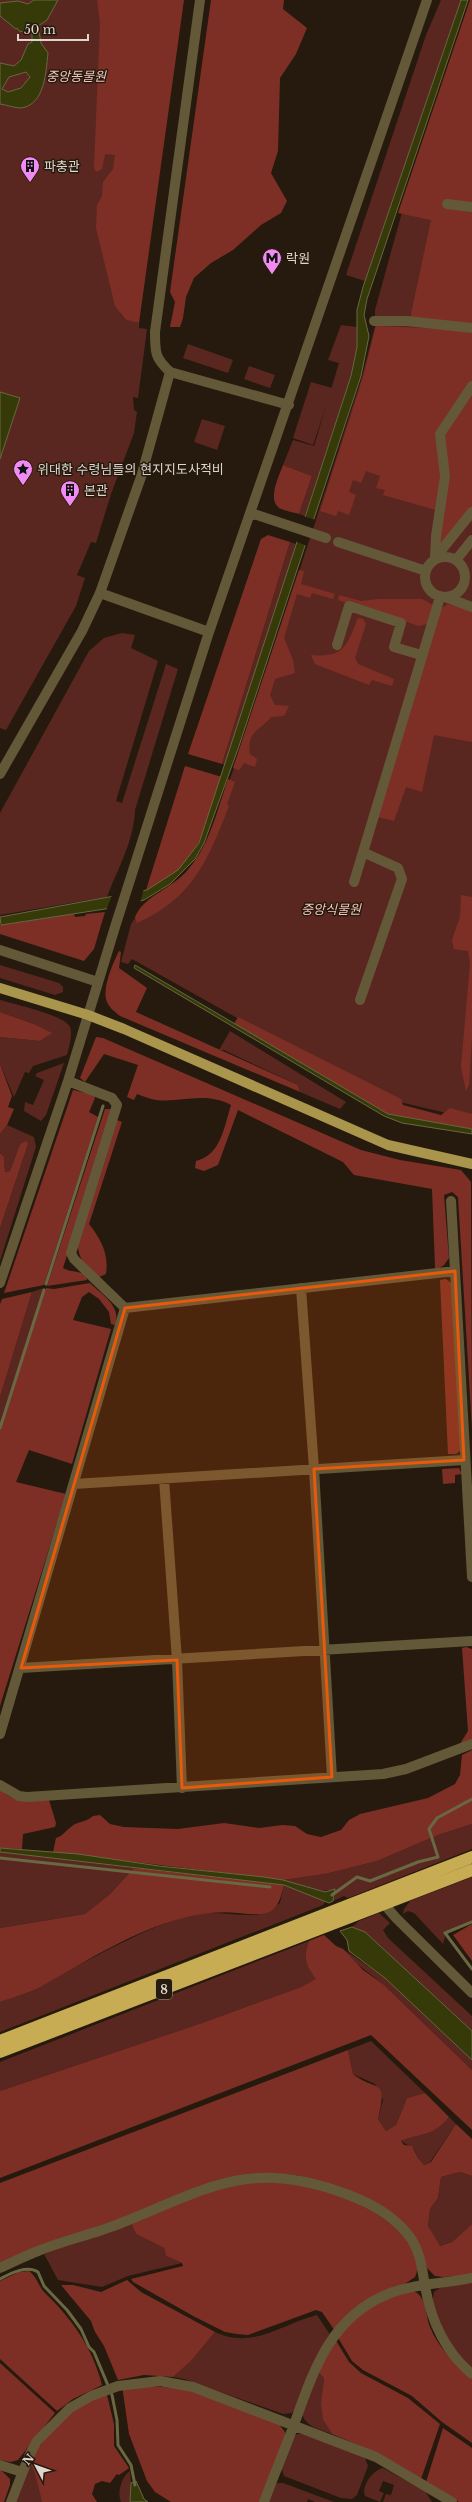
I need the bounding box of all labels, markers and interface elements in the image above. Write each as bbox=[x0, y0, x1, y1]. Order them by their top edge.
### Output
scale bar bbox=[18, 16, 88, 42]
text: 50 m bbox=[24, 22, 56, 37]
park label: 중앙동물원 bbox=[46, 68, 107, 85]
building icon: 파충관 bbox=[19, 155, 41, 183]
place label: 파충관 bbox=[44, 158, 80, 175]
metro station icon: 락원 bbox=[261, 247, 283, 275]
place label: 락원 bbox=[286, 250, 310, 267]
place icon: 위대한 수령님들의 현지지도사적비 bbox=[12, 458, 34, 486]
place label: 위대한 수령님들의 현지지도사적비 bbox=[37, 461, 224, 478]
building icon: 본관 bbox=[59, 479, 81, 507]
place label: 본관 bbox=[84, 482, 108, 499]
park label: 중앙식물원 bbox=[301, 901, 362, 918]
road number: 8 bbox=[156, 1979, 172, 1999]
north arrow bbox=[16, 2446, 56, 2486]
text: N bbox=[20, 2450, 38, 2468]

